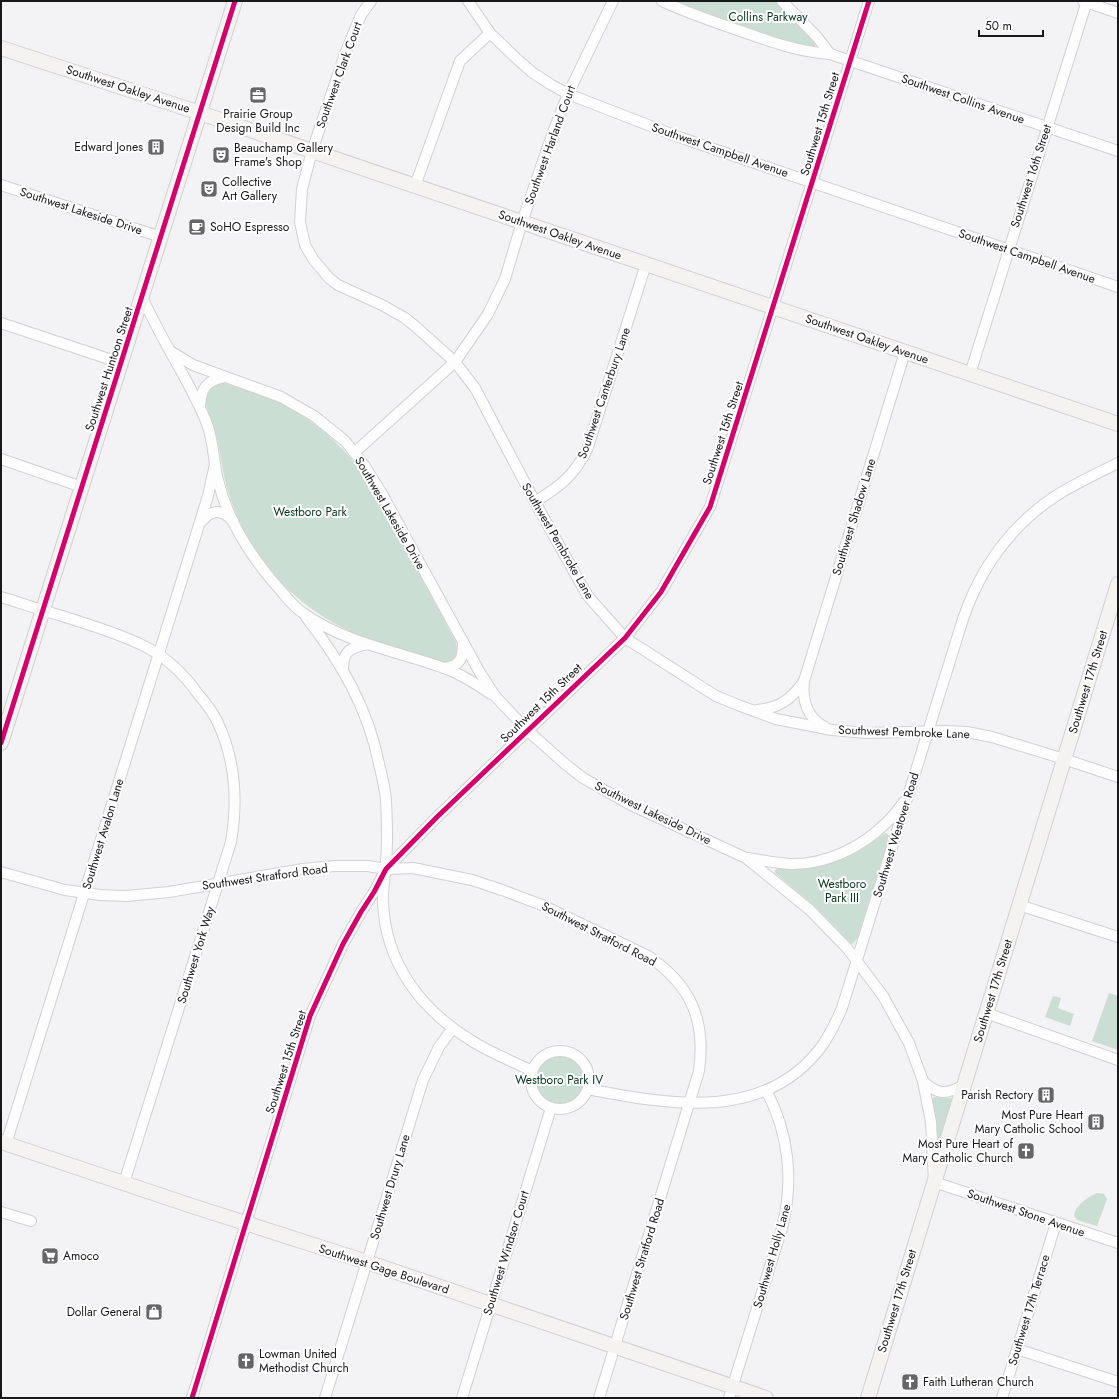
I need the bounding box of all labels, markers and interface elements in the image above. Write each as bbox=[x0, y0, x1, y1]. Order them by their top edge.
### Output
park label: Collins Parkway bbox=[729, 8, 808, 26]
scale bar bbox=[979, 12, 1043, 38]
text: 50 m bbox=[985, 17, 1012, 35]
street label: Southwest Clark Court bbox=[311, 19, 367, 131]
street label: Southwest Oakley Avenue bbox=[64, 60, 192, 118]
street label: Southwest Collins Avenue bbox=[899, 69, 1027, 129]
street label: Southwest 15th Street bbox=[796, 70, 844, 178]
street label: Southwest Harland Court bbox=[520, 83, 580, 207]
office icon: Prairie Group Design Build Inc bbox=[248, 85, 268, 105]
place label: Prairie Group Design Build Inc bbox=[216, 105, 300, 137]
street label: Southwest Campbell Avenue bbox=[649, 118, 791, 182]
street label: Southwest 16th Street bbox=[1006, 122, 1056, 230]
building icon: Edward Jones bbox=[146, 137, 166, 157]
place label: Edward Jones bbox=[74, 138, 143, 156]
place label: Beauchamp Gallery Frame's Shop bbox=[234, 139, 334, 171]
theatre icon: Beauchamp Gallery Frame's Shop bbox=[211, 145, 231, 165]
place label: Collective Art Gallery bbox=[222, 173, 278, 205]
theatre icon: Collective Art Gallery bbox=[199, 179, 219, 199]
street label: Southwest Lakeside Drive bbox=[17, 183, 145, 239]
street label: Southwest Oakley Avenue bbox=[496, 205, 624, 265]
cafe icon: SoHO Espresso bbox=[187, 217, 207, 237]
place label: SoHO Espresso bbox=[210, 218, 290, 236]
street label: Southwest Campbell Avenue bbox=[956, 224, 1098, 288]
street label: Southwest Huntoon Street bbox=[80, 304, 138, 433]
street label: Southwest Oakley Avenue bbox=[803, 309, 931, 369]
street label: Southwest Canterbury Lane bbox=[573, 325, 635, 461]
street label: Southwest 15th Street bbox=[698, 379, 748, 487]
street label: Southwest Lakeside Drive bbox=[350, 453, 430, 573]
street label: Southwest Shadow Lane bbox=[828, 456, 880, 578]
street label: Southwest Pembroke Lane bbox=[517, 479, 599, 603]
park label: Westboro Park bbox=[273, 503, 348, 521]
street label: Southwest 17th Street bbox=[1064, 628, 1112, 736]
street label: Southwest 15th Street bbox=[496, 659, 586, 747]
street label: Southwest Pembroke Lane bbox=[838, 721, 970, 743]
street label: Southwest Westover Road bbox=[868, 770, 924, 900]
street label: Southwest Avalon Lane bbox=[78, 776, 128, 892]
street label: Southwest Lakeside Drive bbox=[592, 777, 714, 849]
street label: Southwest Stratford Road bbox=[201, 859, 329, 895]
park label: Westboro Park III bbox=[818, 875, 867, 907]
street label: Southwest Stratford Road bbox=[538, 897, 660, 971]
street label: Southwest York Way bbox=[173, 903, 220, 1006]
street label: Southwest 17th Street bbox=[969, 937, 1017, 1045]
street label: Southwest 15th Street bbox=[261, 1008, 311, 1116]
park label: Westboro Park IV bbox=[515, 1071, 603, 1089]
building icon: Parish Rectory bbox=[1036, 1085, 1056, 1105]
place label: Parish Rectory bbox=[961, 1086, 1034, 1104]
place label: Most Pure Heart Mary Catholic School bbox=[975, 1106, 1083, 1138]
building icon: Most Pure Heart Mary Catholic School bbox=[1086, 1112, 1106, 1132]
street label: Southwest Drury Lane bbox=[365, 1132, 415, 1242]
place label: Most Pure Heart of Mary Catholic Church bbox=[902, 1135, 1014, 1167]
church icon: Most Pure Heart of Mary Catholic Church bbox=[1016, 1141, 1036, 1161]
street label: Southwest Stone Avenue bbox=[965, 1184, 1087, 1242]
street label: Southwest Windsor Court bbox=[478, 1188, 534, 1317]
street label: Southwest Stratford Road bbox=[615, 1196, 669, 1322]
street label: Southwest Holly Lane bbox=[749, 1202, 795, 1310]
street label: Southwest Gage Boulevard bbox=[317, 1239, 451, 1299]
supermarket icon: Amoco bbox=[40, 1246, 60, 1266]
place label: Amoco bbox=[63, 1247, 100, 1265]
street label: Southwest 17th Street bbox=[873, 1247, 921, 1355]
street label: Southwest 17th Terrace bbox=[1004, 1252, 1054, 1368]
shop icon: Dollar General bbox=[144, 1302, 164, 1322]
place label: Dollar General bbox=[67, 1303, 141, 1321]
place label: Lowman United Methodist Church bbox=[259, 1345, 349, 1377]
church icon: Lowman United Methodist Church bbox=[236, 1351, 256, 1371]
church icon: Faith Lutheran Church bbox=[900, 1372, 920, 1392]
place label: Faith Lutheran Church bbox=[923, 1373, 1034, 1391]

